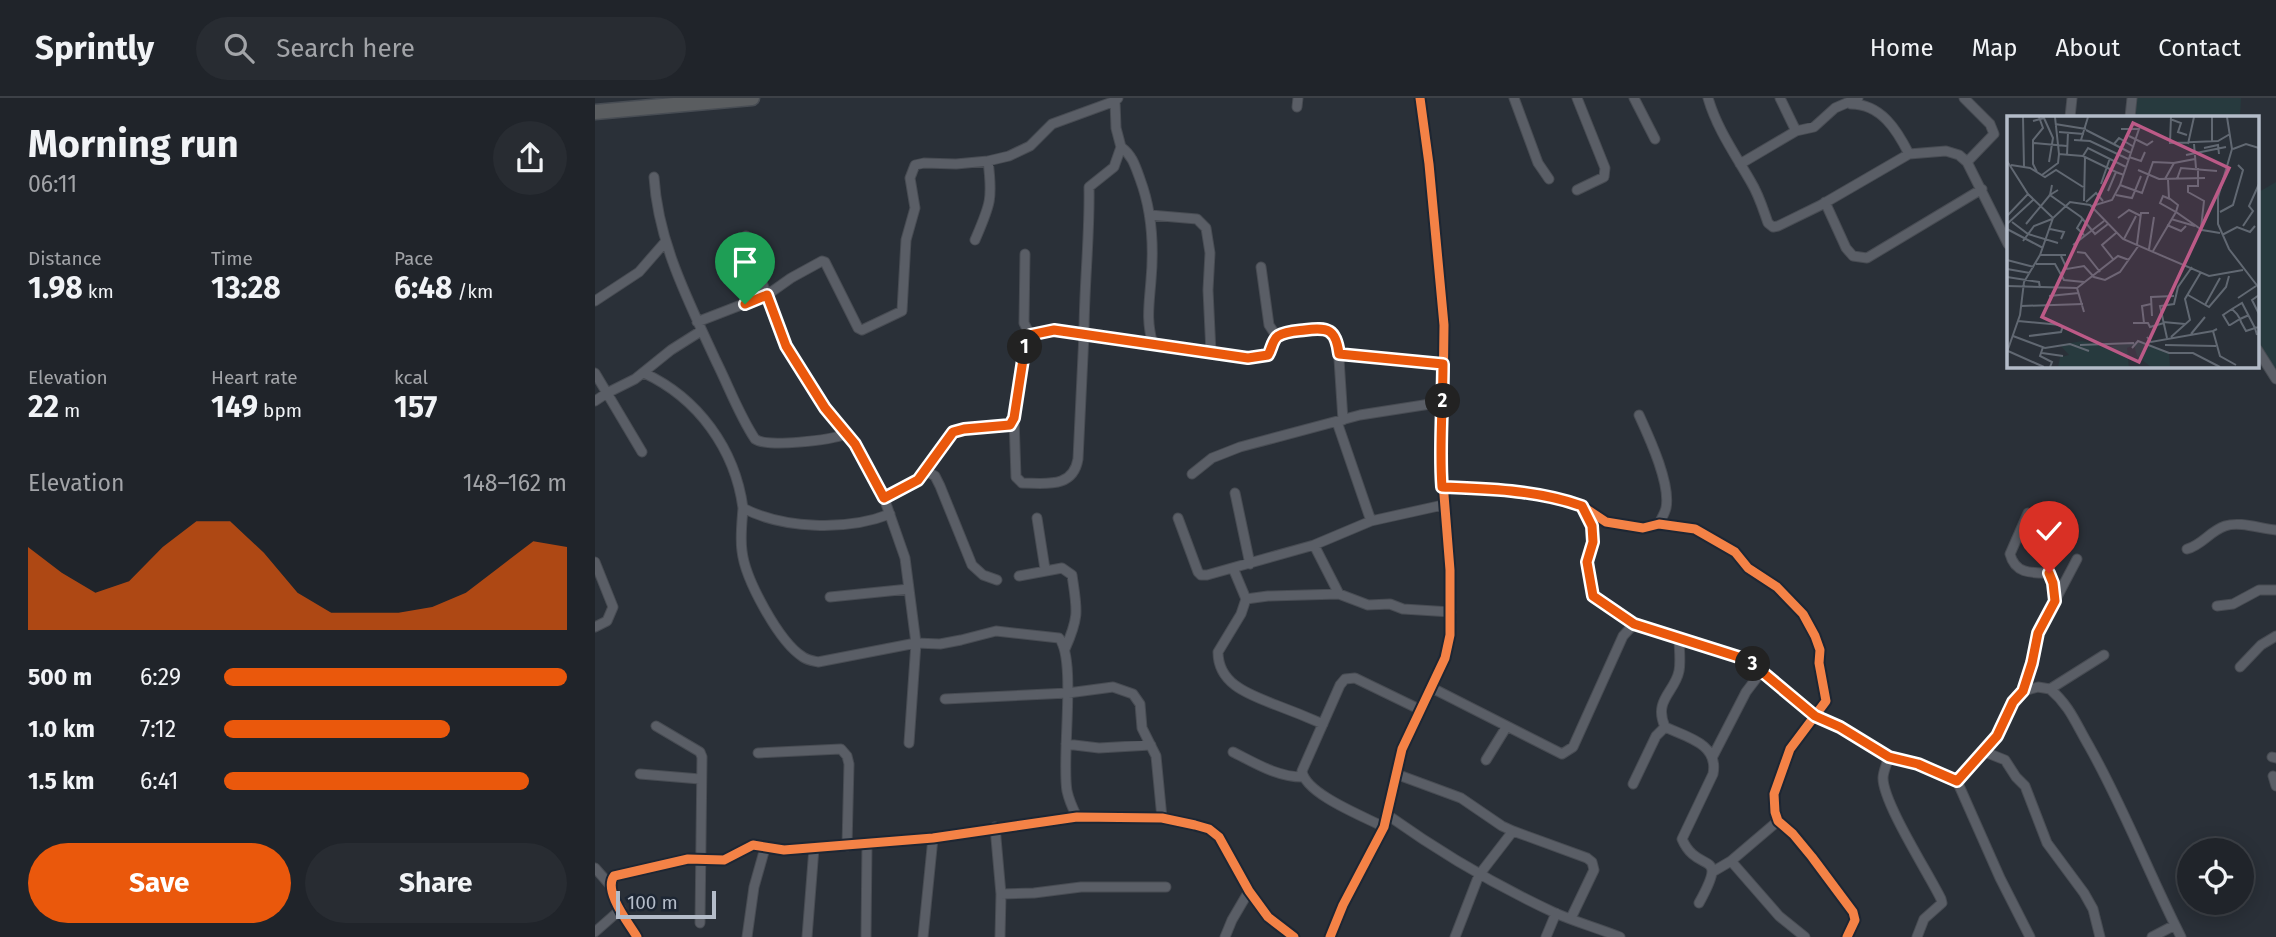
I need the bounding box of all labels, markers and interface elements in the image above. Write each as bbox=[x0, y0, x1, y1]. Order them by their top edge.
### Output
search box bbox=[196, 17, 686, 80]
text: Sprintly bbox=[35, 28, 154, 68]
icon: search bbox=[220, 29, 258, 67]
text: Search here bbox=[276, 33, 415, 64]
text: Home bbox=[1870, 34, 1934, 62]
text: Map bbox=[1972, 34, 2018, 62]
text: About bbox=[2056, 34, 2120, 62]
text: Contact bbox=[2158, 34, 2241, 62]
inset map bbox=[2007, 116, 2259, 368]
text: Morning run bbox=[28, 121, 239, 167]
button: share bbox=[493, 121, 567, 195]
text: 06:11 bbox=[28, 170, 77, 198]
pin bbox=[715, 232, 775, 304]
icon: arrive bbox=[726, 243, 764, 281]
text: Distance bbox=[28, 247, 102, 270]
text: Time bbox=[211, 247, 253, 270]
text: Pace bbox=[394, 247, 433, 270]
text: 1.98 bbox=[28, 270, 83, 306]
text: 13:28 bbox=[211, 270, 281, 306]
text: 6:48 bbox=[394, 270, 452, 306]
text: km bbox=[83, 280, 114, 303]
text: /km bbox=[452, 280, 493, 303]
pin: 1 bbox=[1007, 330, 1043, 364]
text: 1 bbox=[1020, 335, 1029, 358]
text: Elevation bbox=[28, 366, 108, 389]
text: Heart rate bbox=[211, 366, 298, 389]
text: kcal bbox=[394, 366, 428, 389]
pin: 2 bbox=[1425, 384, 1461, 418]
text: 22 bbox=[28, 389, 59, 425]
text: 149 bbox=[211, 389, 258, 425]
text: 157 bbox=[394, 389, 437, 425]
text: 2 bbox=[1438, 389, 1447, 412]
text: m bbox=[59, 399, 80, 422]
text: bpm bbox=[258, 399, 302, 422]
text: Elevation bbox=[28, 469, 124, 497]
text: 148–162 m bbox=[463, 469, 567, 497]
pin bbox=[2019, 501, 2079, 573]
icon: check bbox=[2030, 512, 2068, 550]
pin: 3 bbox=[1735, 646, 1771, 682]
text: 3 bbox=[1748, 652, 1757, 675]
text: 500 m bbox=[28, 663, 92, 691]
text: 6:29 bbox=[140, 663, 181, 691]
text: 1.0 km bbox=[28, 715, 95, 743]
text: 7:12 bbox=[140, 715, 176, 743]
text: 1.5 km bbox=[28, 767, 94, 795]
text: 6:41 bbox=[140, 767, 179, 795]
map controls bbox=[2177, 838, 2254, 915]
button: locate bbox=[2177, 838, 2254, 915]
button: Save bbox=[28, 843, 291, 923]
button: Share bbox=[305, 843, 567, 923]
scale bar bbox=[616, 888, 716, 920]
text: 100 m bbox=[627, 891, 678, 914]

